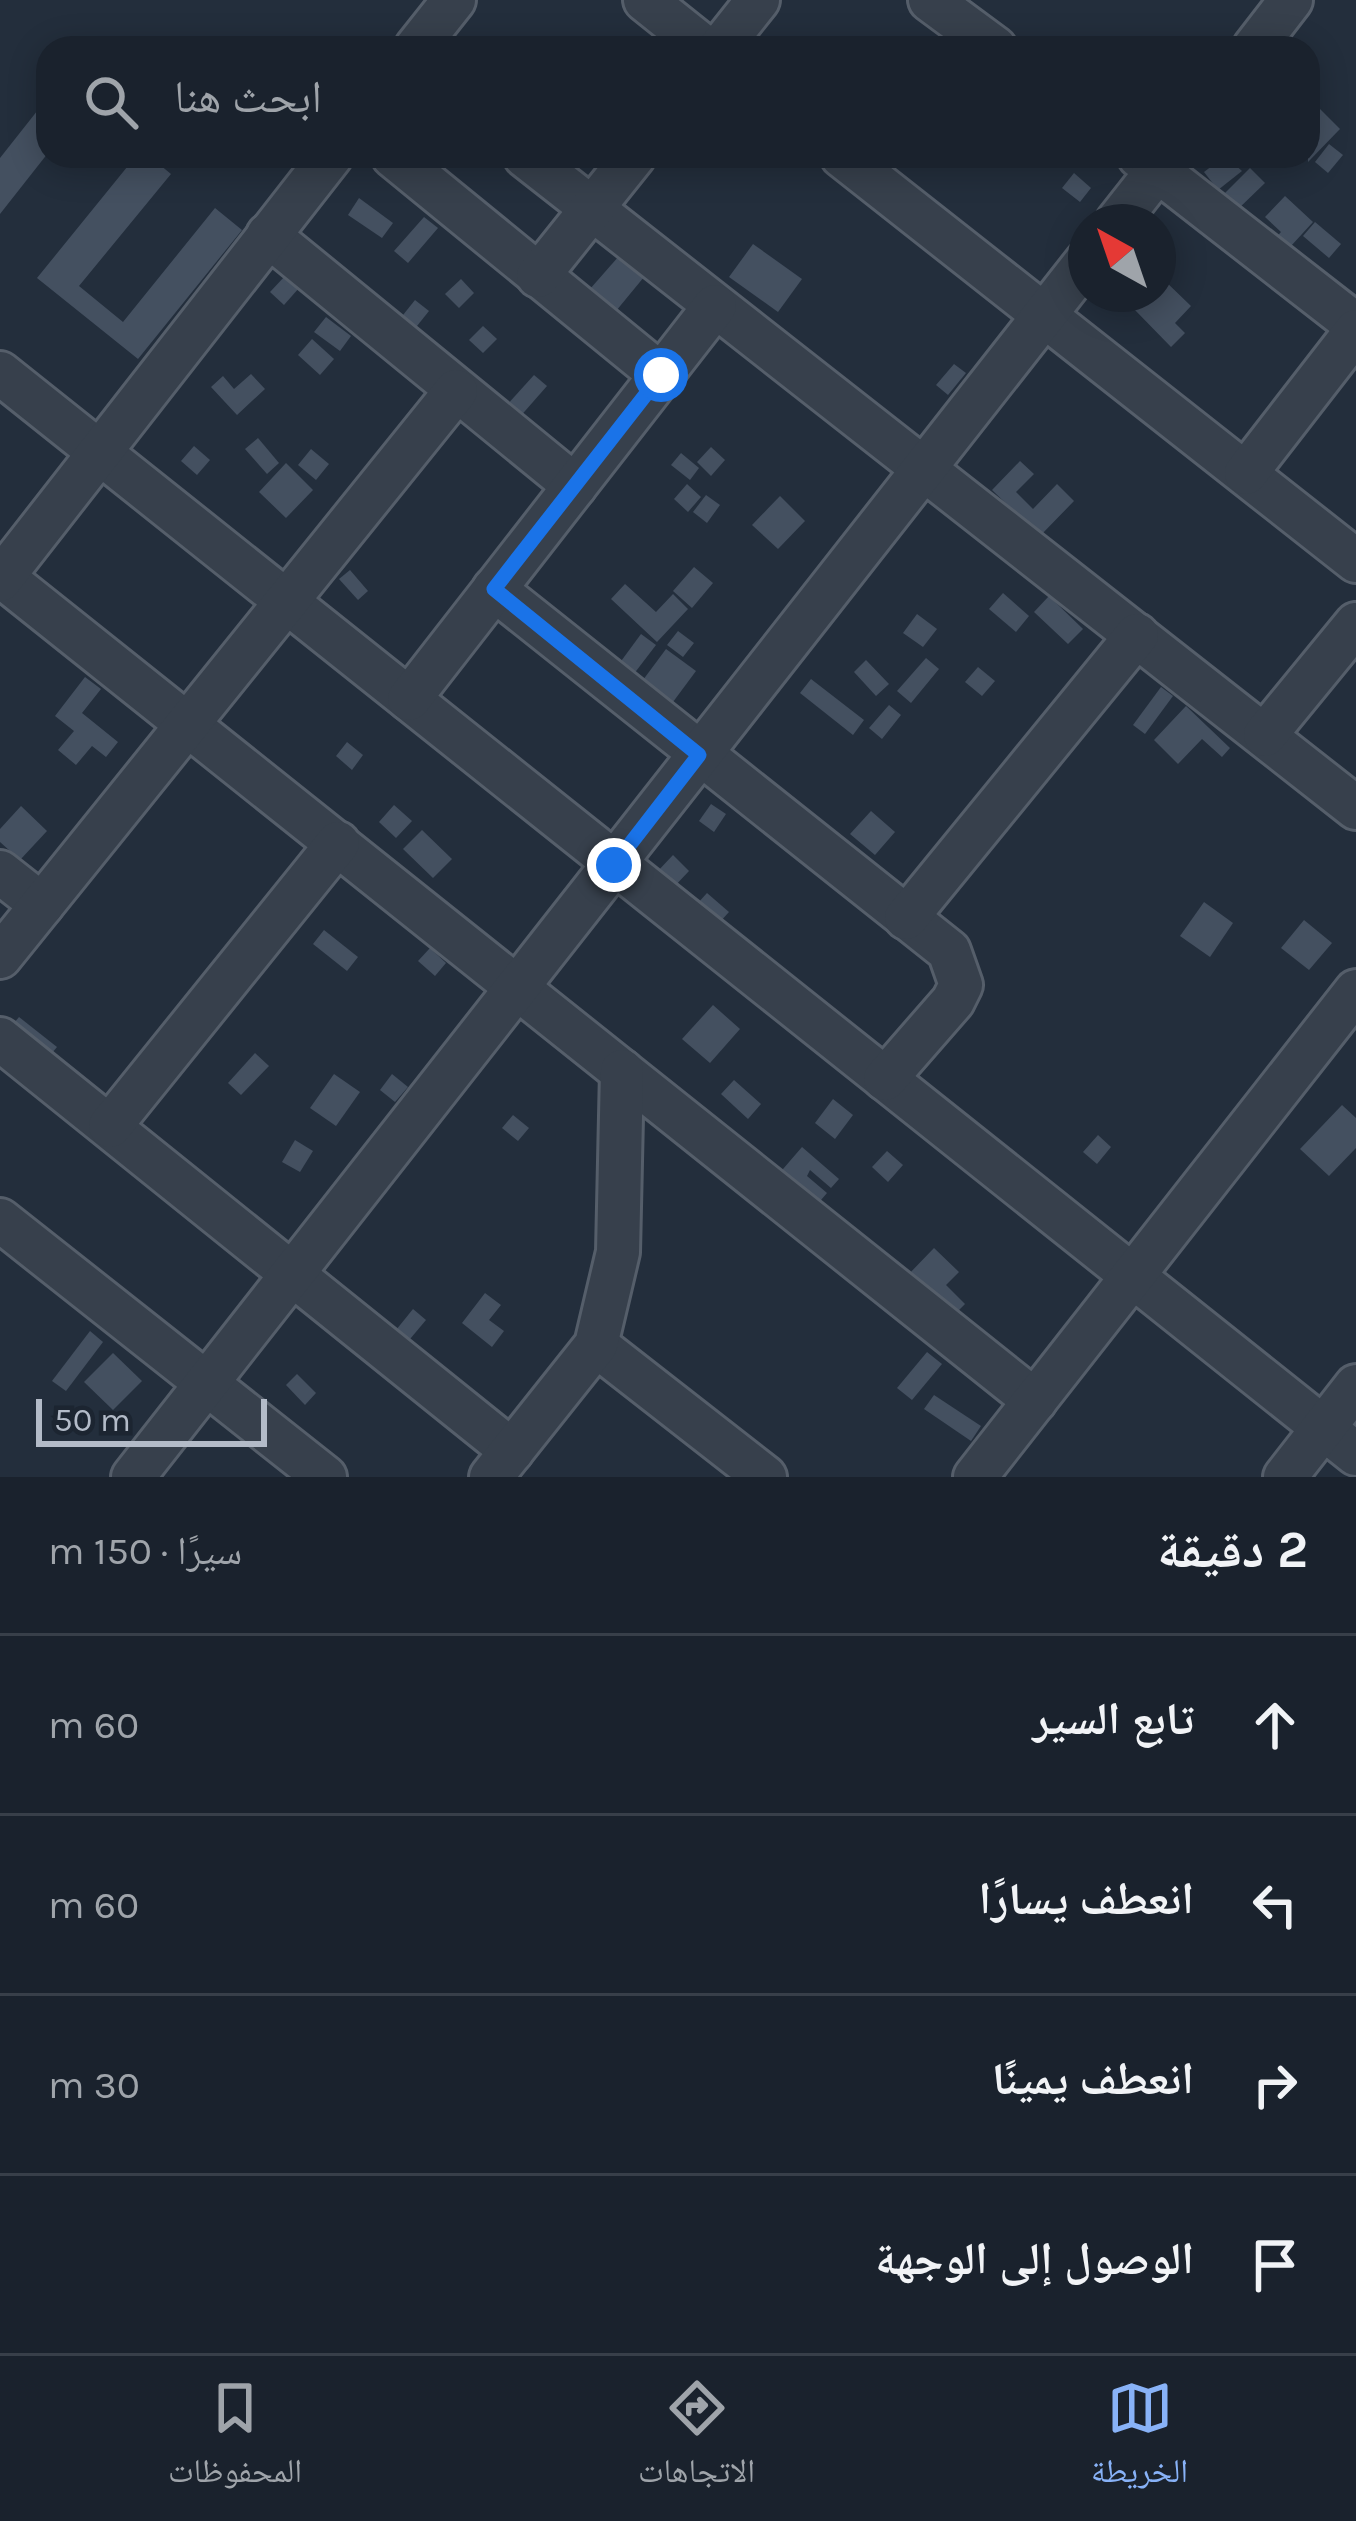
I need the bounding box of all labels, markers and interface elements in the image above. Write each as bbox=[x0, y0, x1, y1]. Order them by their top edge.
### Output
search box bbox=[36, 36, 1320, 168]
icon: search bbox=[78, 69, 144, 135]
text: ابحث هنا bbox=[174, 71, 322, 123]
north arrow bbox=[1068, 204, 1176, 312]
route start bbox=[634, 348, 688, 402]
route end bbox=[587, 838, 641, 892]
scale bar bbox=[36, 1393, 267, 1446]
text: 50 m bbox=[54, 1401, 131, 1439]
text: 2 دقيقة bbox=[1157, 1520, 1308, 1580]
text: سيرًا · 150 m bbox=[48, 1528, 242, 1574]
icon: ahead bbox=[1242, 1692, 1308, 1758]
text: تابع السير bbox=[1032, 1693, 1194, 1745]
text: 60 m bbox=[48, 1702, 139, 1748]
icon: left bbox=[1242, 1872, 1308, 1938]
text: انعطف يسارًا bbox=[979, 1873, 1194, 1925]
text: 60 m bbox=[48, 1882, 139, 1928]
icon: right bbox=[1242, 2052, 1308, 2118]
text: انعطف يمينًا bbox=[992, 2053, 1194, 2105]
text: 30 m bbox=[48, 2062, 140, 2108]
icon: arrive bbox=[1242, 2232, 1308, 2298]
text: الوصول إلى الوجهة bbox=[875, 2233, 1194, 2285]
tab: المحفوظات bbox=[168, 2375, 302, 2503]
tab: الاتجاهات bbox=[638, 2375, 755, 2503]
tab: الخريطة bbox=[1091, 2375, 1188, 2503]

